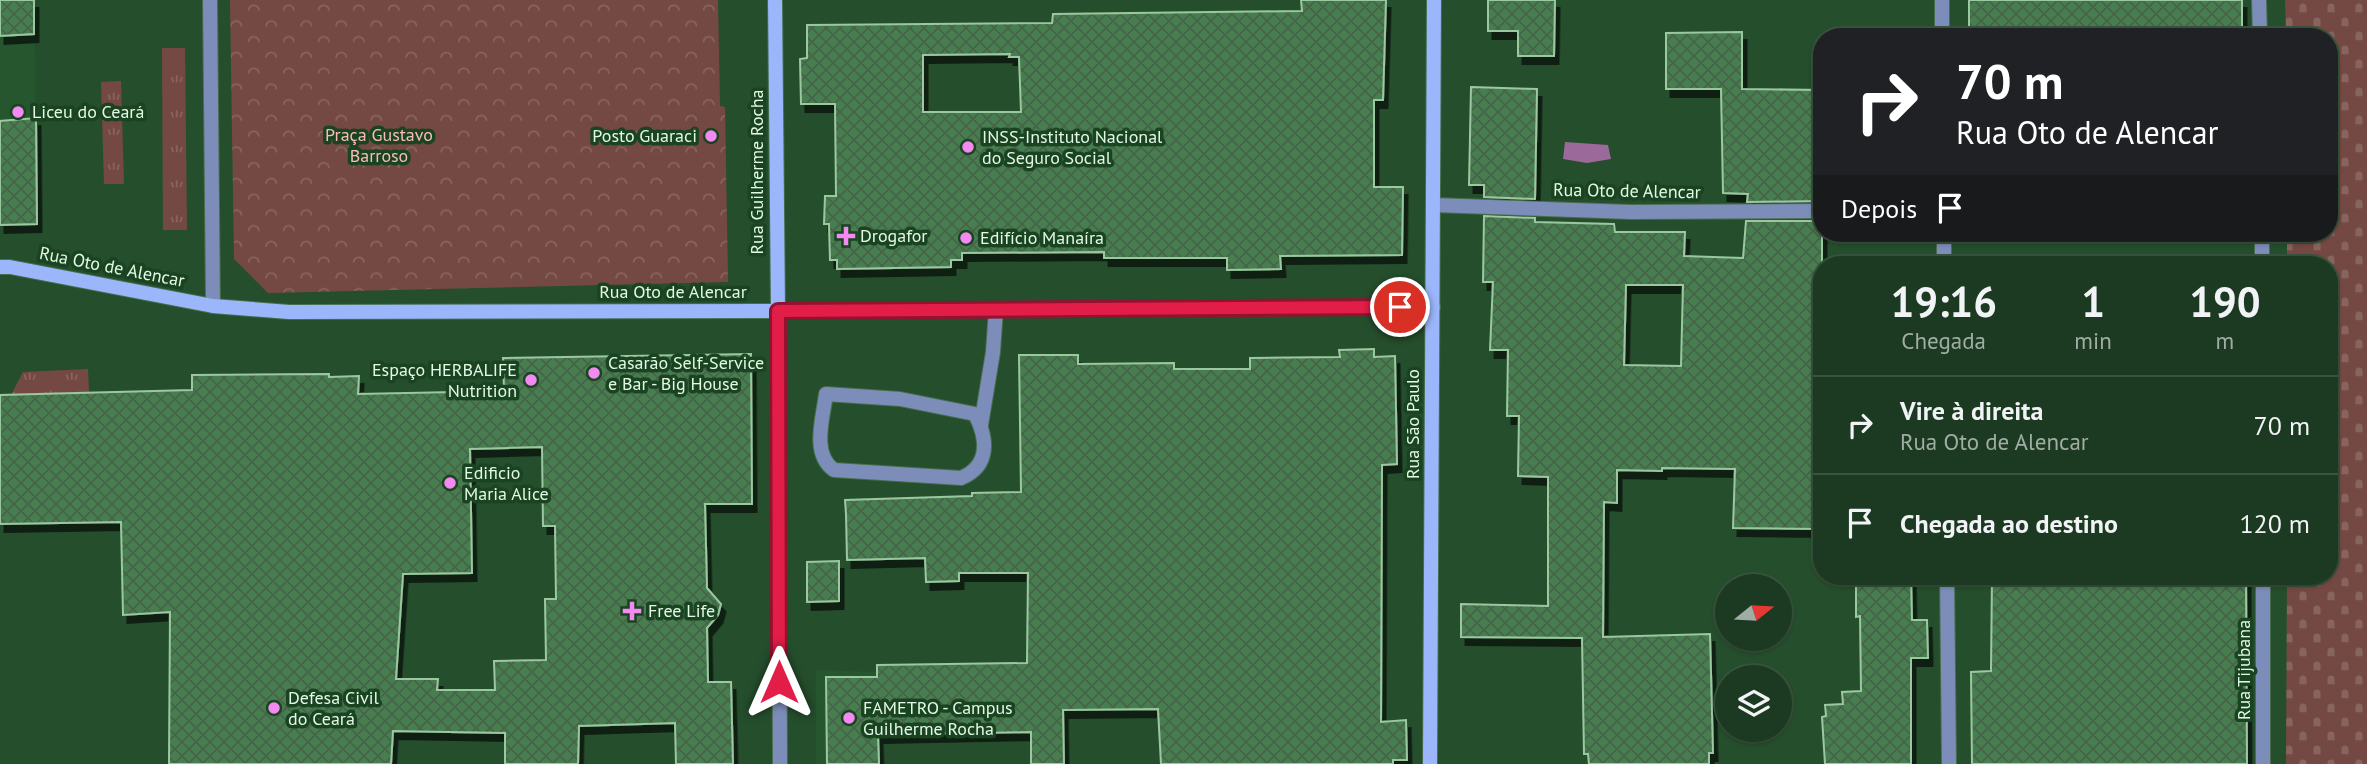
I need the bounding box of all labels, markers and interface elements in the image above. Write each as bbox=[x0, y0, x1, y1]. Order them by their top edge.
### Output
text: 70 m bbox=[1956, 49, 2063, 113]
icon: right bbox=[1841, 56, 1932, 147]
street label: Rua Guilherme Rocha bbox=[745, 90, 768, 254]
place label: Liceu do Ceará bbox=[32, 100, 144, 123]
marker: Liceu do Ceará bbox=[10, 104, 26, 120]
text: Rua Oto de Alencar bbox=[1956, 111, 2218, 153]
park label: Praça Gustavo Barroso bbox=[325, 123, 433, 167]
place label: Posto Guaraci bbox=[592, 124, 697, 147]
place label: INSS-Instituto Nacional do Seguro Social bbox=[982, 125, 1163, 169]
marker: Posto Guaraci bbox=[703, 128, 719, 144]
marker: INSS-Instituto Nacional do Seguro Social bbox=[960, 139, 976, 155]
street label: Rua Oto de Alencar bbox=[1553, 178, 1701, 203]
icon: arrive bbox=[1931, 189, 1969, 227]
text: Depois bbox=[1841, 192, 1917, 225]
place label: Drogafor bbox=[860, 224, 927, 247]
place label: Edifício Manaíra bbox=[980, 226, 1104, 249]
marker: Drogafor bbox=[838, 228, 854, 244]
marker: Edifício Manaíra bbox=[958, 230, 974, 246]
street label: Rua Oto de Alencar bbox=[37, 241, 187, 292]
text: 19:16 bbox=[1890, 274, 1997, 329]
text: 1 bbox=[2081, 274, 2105, 329]
text: 190 bbox=[2189, 274, 2261, 329]
pin bbox=[1370, 277, 1430, 337]
street label: Rua Oto de Alencar bbox=[599, 280, 747, 303]
icon: arrive bbox=[1381, 288, 1419, 326]
text: Chegada bbox=[1901, 326, 1986, 355]
text: min bbox=[2074, 326, 2112, 355]
text: m bbox=[2216, 326, 2234, 355]
place label: Casarão Self-Service e Bar - Big House bbox=[608, 351, 764, 395]
place label: Espaço HERBALIFE Nutrition bbox=[372, 358, 517, 402]
marker: Casarão Self-Service e Bar - Big House bbox=[586, 365, 602, 381]
street label: Rua São Paulo bbox=[1401, 369, 1424, 479]
marker: Espaço HERBALIFE Nutrition bbox=[523, 372, 539, 388]
text: Vire à direita bbox=[1900, 394, 2043, 427]
icon: right bbox=[1841, 406, 1879, 444]
text: 70 m bbox=[2254, 409, 2310, 442]
text: Rua Oto de Alencar bbox=[1900, 427, 2089, 456]
place label: Edificio Maria Alice bbox=[464, 461, 549, 505]
marker: Edificio Maria Alice bbox=[442, 475, 458, 491]
icon: arrive bbox=[1841, 504, 1879, 542]
text: Chegada ao destino bbox=[1900, 507, 2118, 540]
text: 120 m bbox=[2239, 507, 2310, 540]
north arrow bbox=[1715, 574, 1792, 651]
map controls bbox=[1715, 574, 1792, 742]
place label: Free Life bbox=[648, 599, 715, 622]
marker: Free Life bbox=[622, 601, 642, 621]
street label: Rua Tijubana bbox=[2232, 620, 2255, 720]
position arrow bbox=[742, 645, 816, 719]
button: layers bbox=[1715, 665, 1792, 742]
place label: Defesa Civil do Ceará bbox=[288, 686, 380, 730]
place label: FAMETRO - Campus Guilherme Rocha bbox=[863, 696, 1013, 740]
marker: Defesa Civil do Ceará bbox=[266, 700, 282, 716]
marker: FAMETRO - Campus Guilherme Rocha bbox=[841, 710, 857, 726]

